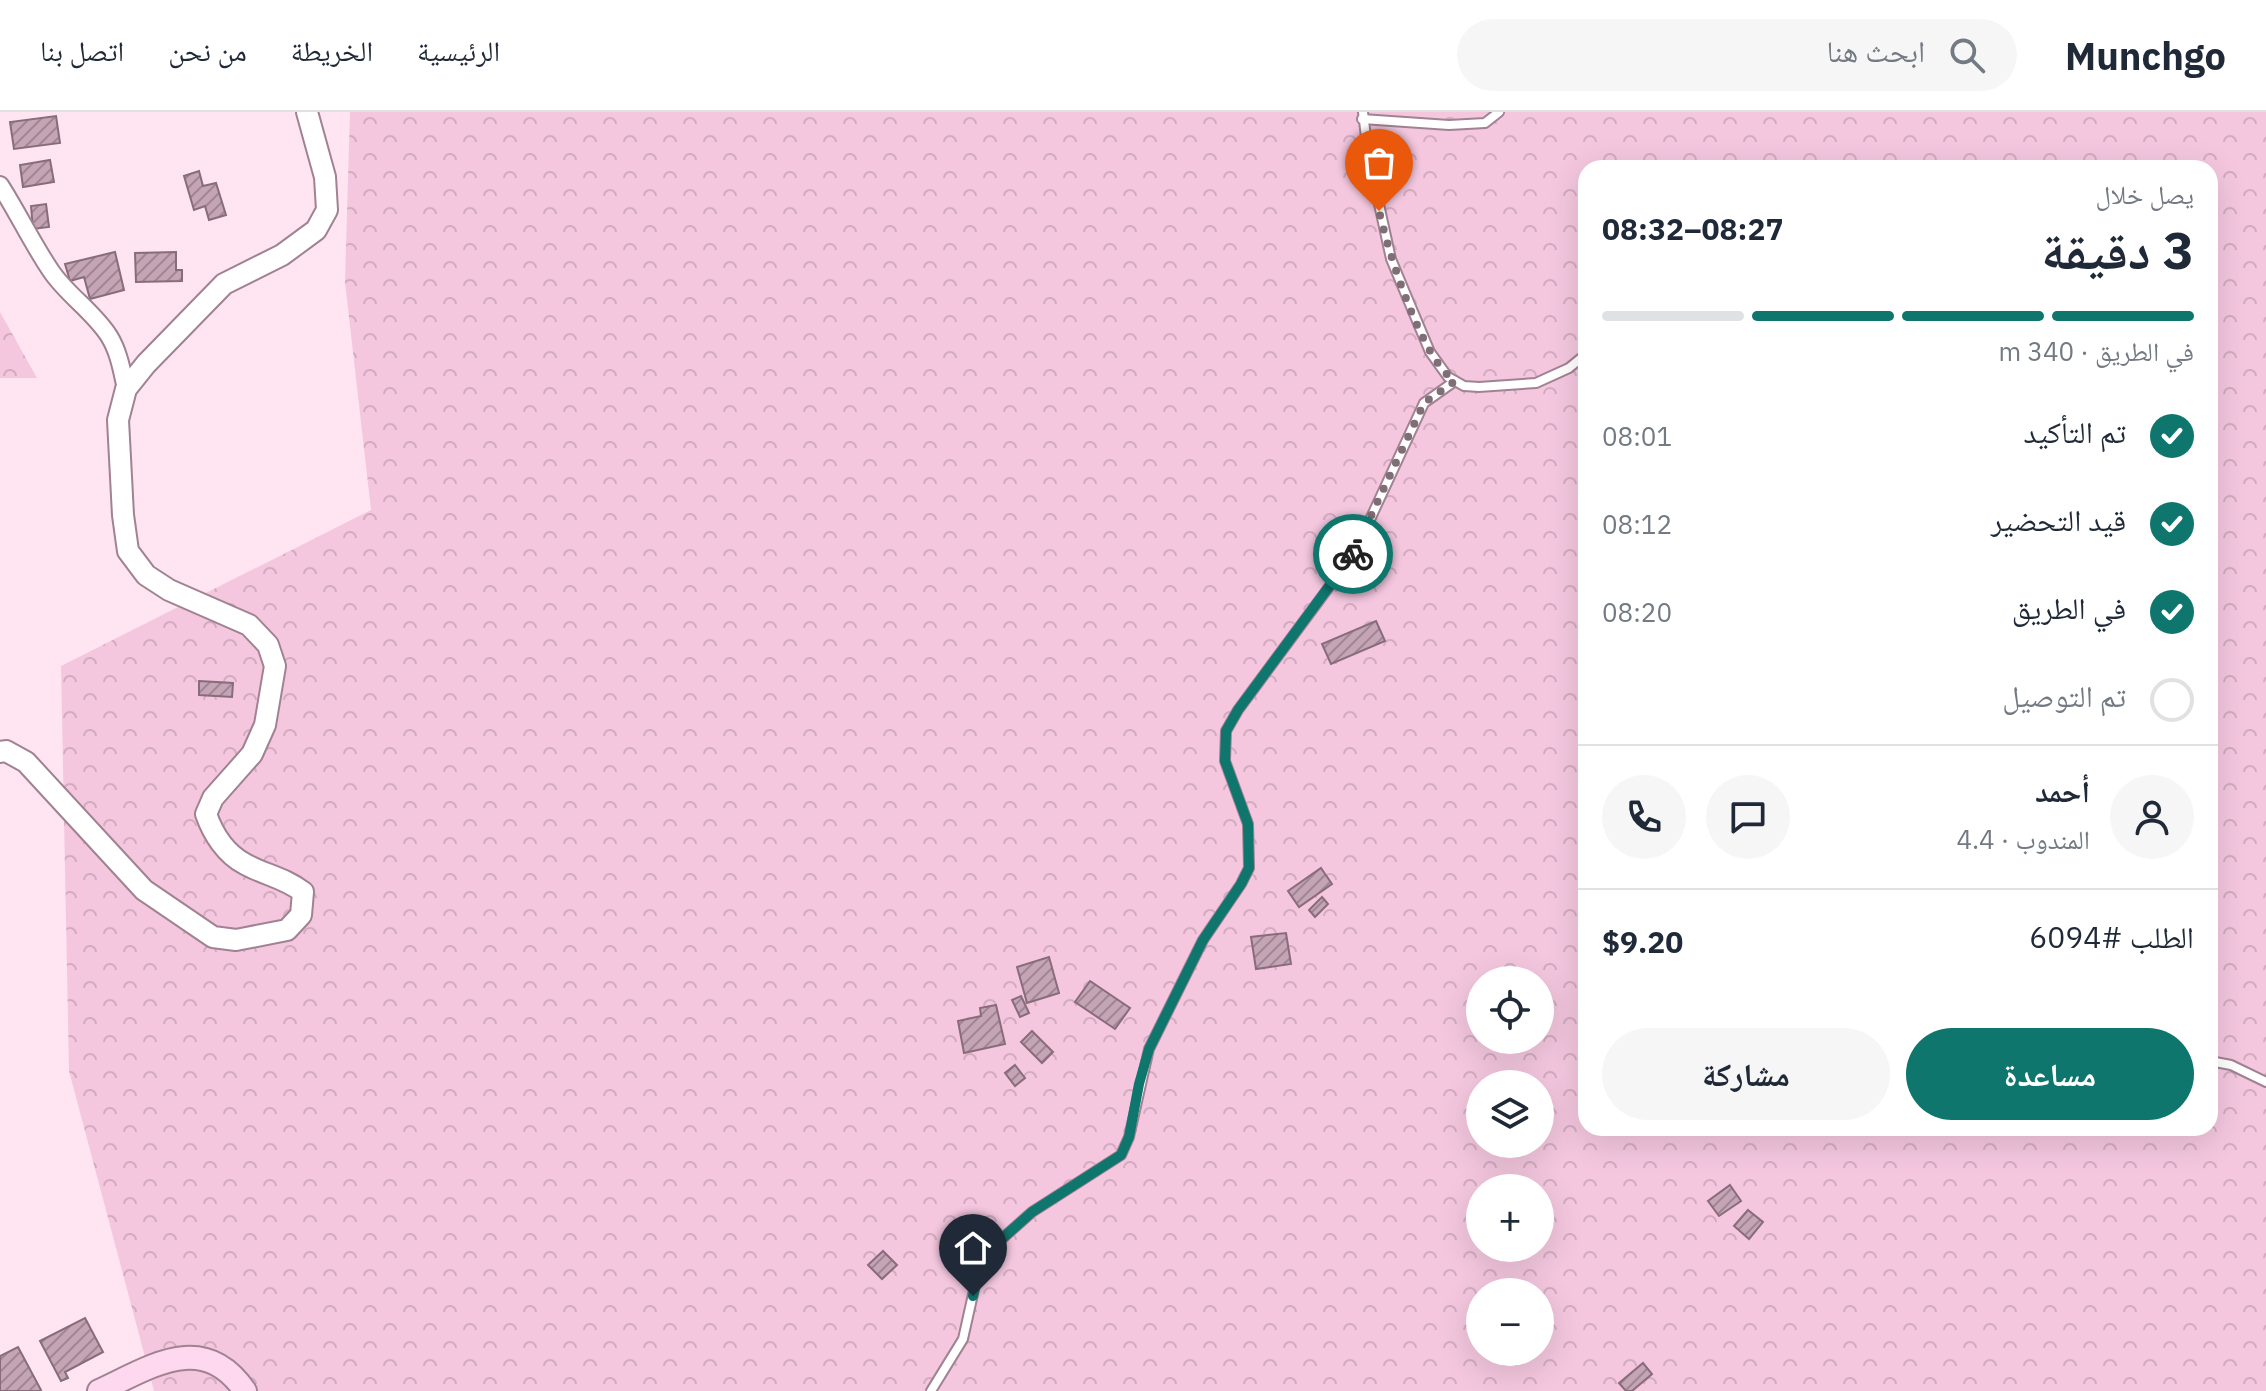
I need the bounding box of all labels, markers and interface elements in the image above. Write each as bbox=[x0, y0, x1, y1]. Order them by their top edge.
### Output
search box bbox=[1457, 19, 2017, 91]
text: ابحث هنا bbox=[1827, 31, 1925, 70]
text: Munchgo bbox=[2065, 31, 2226, 80]
text: اتصل بنا bbox=[40, 32, 124, 69]
text: من نحن bbox=[168, 32, 247, 69]
text: الخريطة bbox=[291, 32, 373, 69]
text: الرئيسية bbox=[417, 32, 500, 69]
icon: search bbox=[1945, 33, 1989, 77]
pin bbox=[1345, 129, 1413, 211]
icon: bag bbox=[1357, 141, 1401, 185]
text: يصل خلال bbox=[2095, 177, 2194, 211]
text: 08:27–08:32 bbox=[1602, 209, 1783, 248]
text: 3 دقيقة bbox=[2041, 216, 2194, 283]
text: في الطريق · 340 m bbox=[1999, 334, 2194, 368]
text: تم التأكيد bbox=[2023, 412, 2126, 451]
icon: check bbox=[2150, 414, 2194, 458]
text: 08:01 bbox=[1602, 419, 1672, 453]
text: قيد التحضير bbox=[1991, 500, 2126, 539]
icon: check bbox=[2150, 502, 2194, 546]
text: 08:12 bbox=[1602, 507, 1672, 541]
courier bbox=[1313, 514, 1393, 594]
icon: bike bbox=[1331, 532, 1375, 576]
text: في الطريق bbox=[2012, 588, 2126, 627]
icon: check bbox=[2150, 590, 2194, 634]
text: 08:20 bbox=[1602, 595, 1672, 629]
text: تم التوصيل bbox=[2002, 676, 2126, 715]
text: أحمد bbox=[2035, 771, 2090, 810]
button: phone bbox=[1602, 775, 1686, 859]
button: chat bbox=[1706, 775, 1790, 859]
button: person bbox=[2110, 775, 2194, 859]
text: المندوب · 4.4 bbox=[1956, 822, 2090, 856]
text: الطلب #6094 bbox=[2029, 917, 2194, 956]
text: $9.20 bbox=[1602, 922, 1683, 961]
map controls bbox=[1466, 966, 1554, 1366]
button: locate bbox=[1466, 966, 1554, 1054]
button: مشاركة bbox=[1602, 1028, 1890, 1120]
button: مساعدة bbox=[1906, 1028, 2194, 1120]
button: layers bbox=[1466, 1070, 1554, 1158]
button: + bbox=[1466, 1174, 1554, 1262]
pin bbox=[939, 1214, 1007, 1296]
icon: home bbox=[951, 1226, 995, 1270]
button: − bbox=[1466, 1278, 1554, 1366]

